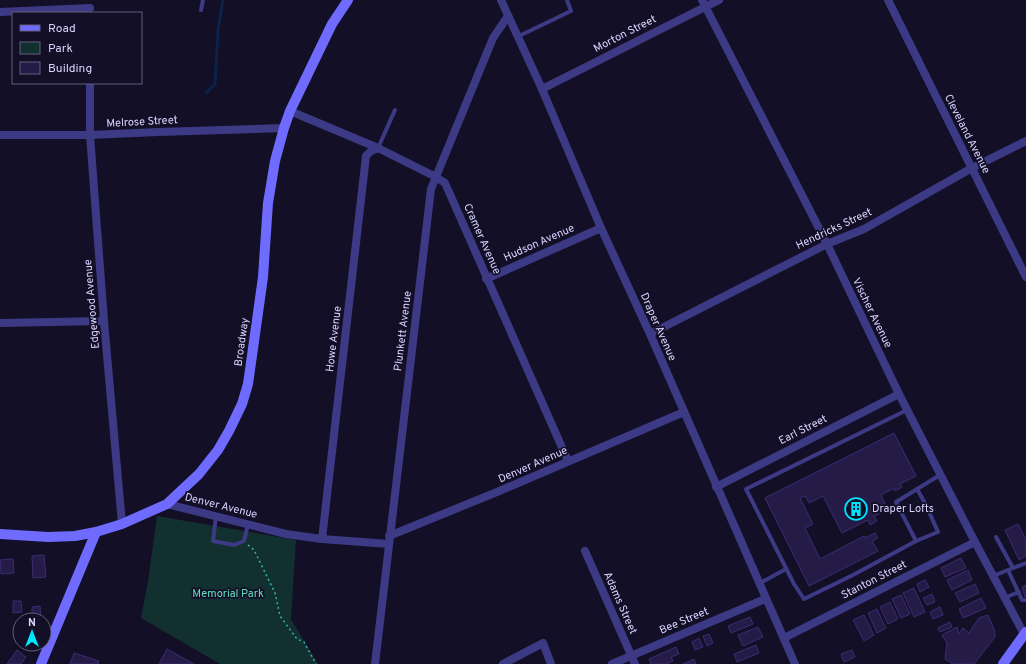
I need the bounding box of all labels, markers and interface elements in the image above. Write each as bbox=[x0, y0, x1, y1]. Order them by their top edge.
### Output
legend bbox=[12, 12, 142, 84]
street label: Morton Street bbox=[591, 12, 659, 56]
text: Road bbox=[48, 21, 76, 37]
text: Park bbox=[48, 41, 73, 57]
text: Building bbox=[48, 61, 92, 77]
street label: Cleveland Avenue bbox=[941, 92, 993, 176]
street label: Melrose Street bbox=[106, 113, 178, 131]
street label: Cramer Avenue bbox=[460, 202, 504, 277]
street label: Hendricks Street bbox=[794, 205, 874, 253]
street label: Hudson Avenue bbox=[501, 221, 577, 265]
street label: Edgewood Avenue bbox=[81, 259, 103, 349]
street label: Vischer Avenue bbox=[849, 276, 895, 350]
street label: Plunkett Avenue bbox=[391, 290, 415, 372]
street label: Draper Avenue bbox=[637, 291, 679, 363]
street label: Howe Avenue bbox=[323, 305, 345, 373]
street label: Broadway bbox=[232, 317, 252, 367]
street label: Earl Street bbox=[776, 412, 830, 448]
street label: Denver Avenue bbox=[496, 443, 570, 487]
street label: Denver Avenue bbox=[183, 490, 259, 522]
building icon: Draper Lofts bbox=[843, 496, 869, 522]
place label: Draper Lofts bbox=[872, 502, 934, 516]
street label: Stanton Street bbox=[839, 557, 909, 603]
street label: Adams Street bbox=[600, 570, 640, 636]
park label: Memorial Park bbox=[192, 587, 264, 601]
street label: Bee Street bbox=[657, 604, 711, 638]
north arrow bbox=[12, 612, 52, 652]
text: N bbox=[28, 616, 36, 630]

